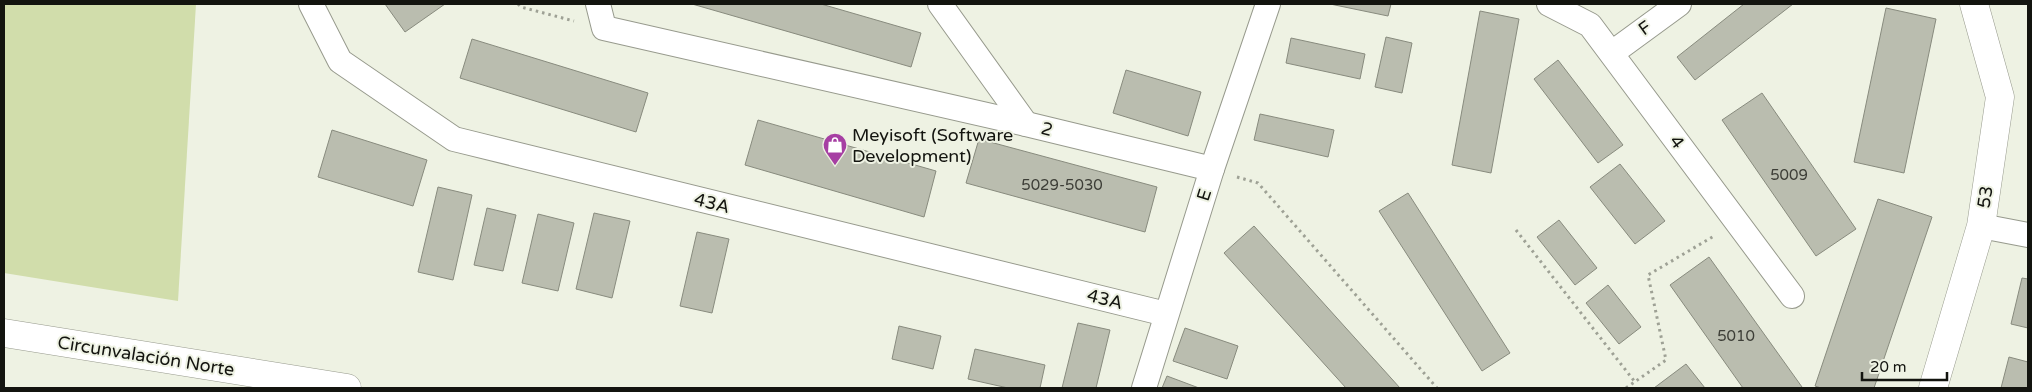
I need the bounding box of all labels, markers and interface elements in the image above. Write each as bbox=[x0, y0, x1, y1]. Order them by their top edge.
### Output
street label: F bbox=[1634, 16, 1656, 40]
street label: 2 bbox=[1039, 117, 1055, 141]
place label: Meyisoft (Software Development) bbox=[852, 124, 1013, 167]
street label: 4 bbox=[1665, 131, 1689, 153]
shop icon: Meyisoft (Software Development) bbox=[822, 132, 848, 166]
house number: 5009 bbox=[1770, 166, 1808, 184]
house number: 5029-5030 bbox=[1021, 176, 1103, 194]
street label: 53 bbox=[1972, 184, 1998, 210]
street label: E bbox=[1192, 186, 1216, 204]
street label: 43A bbox=[692, 188, 732, 218]
street label: 43A bbox=[1085, 284, 1125, 314]
house number: 5010 bbox=[1717, 327, 1755, 345]
street label: Circunvalación Norte bbox=[56, 331, 236, 381]
scale bar bbox=[1862, 350, 1947, 382]
text: 20 m bbox=[1870, 358, 1907, 376]

